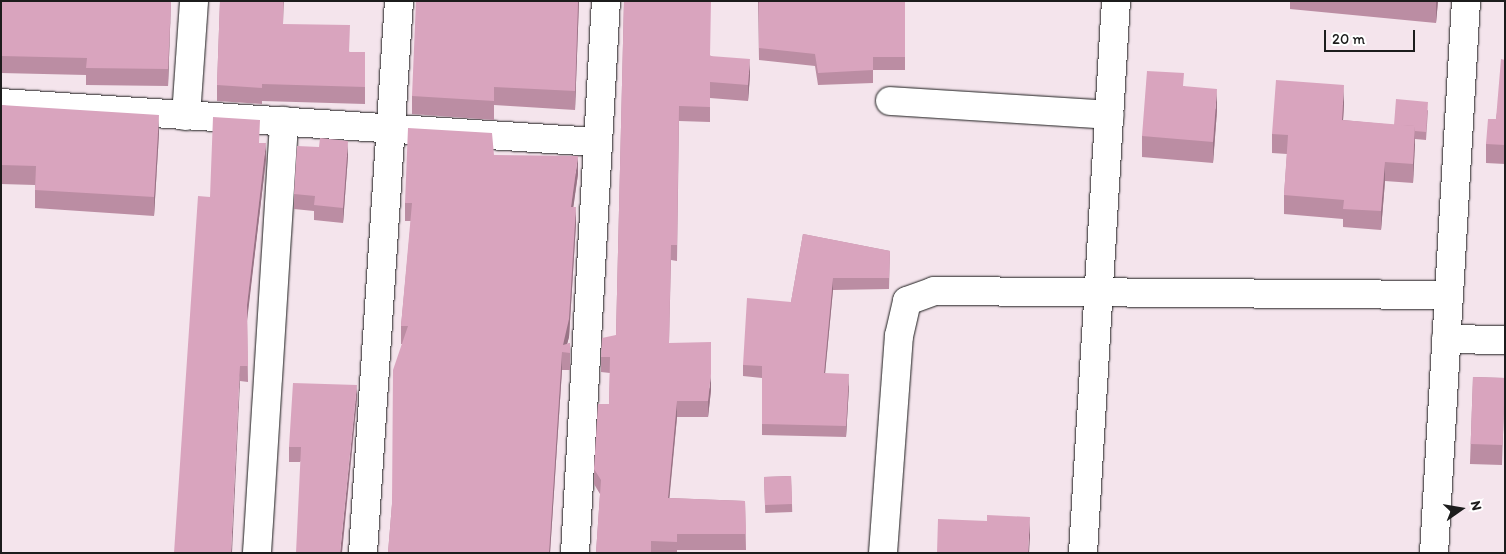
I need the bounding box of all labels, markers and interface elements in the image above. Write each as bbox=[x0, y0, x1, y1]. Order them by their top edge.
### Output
scale bar bbox=[1326, 20, 1417, 52]
text: 20 m bbox=[1332, 30, 1365, 48]
north arrow bbox=[1436, 484, 1486, 534]
text: N bbox=[1467, 499, 1485, 512]

